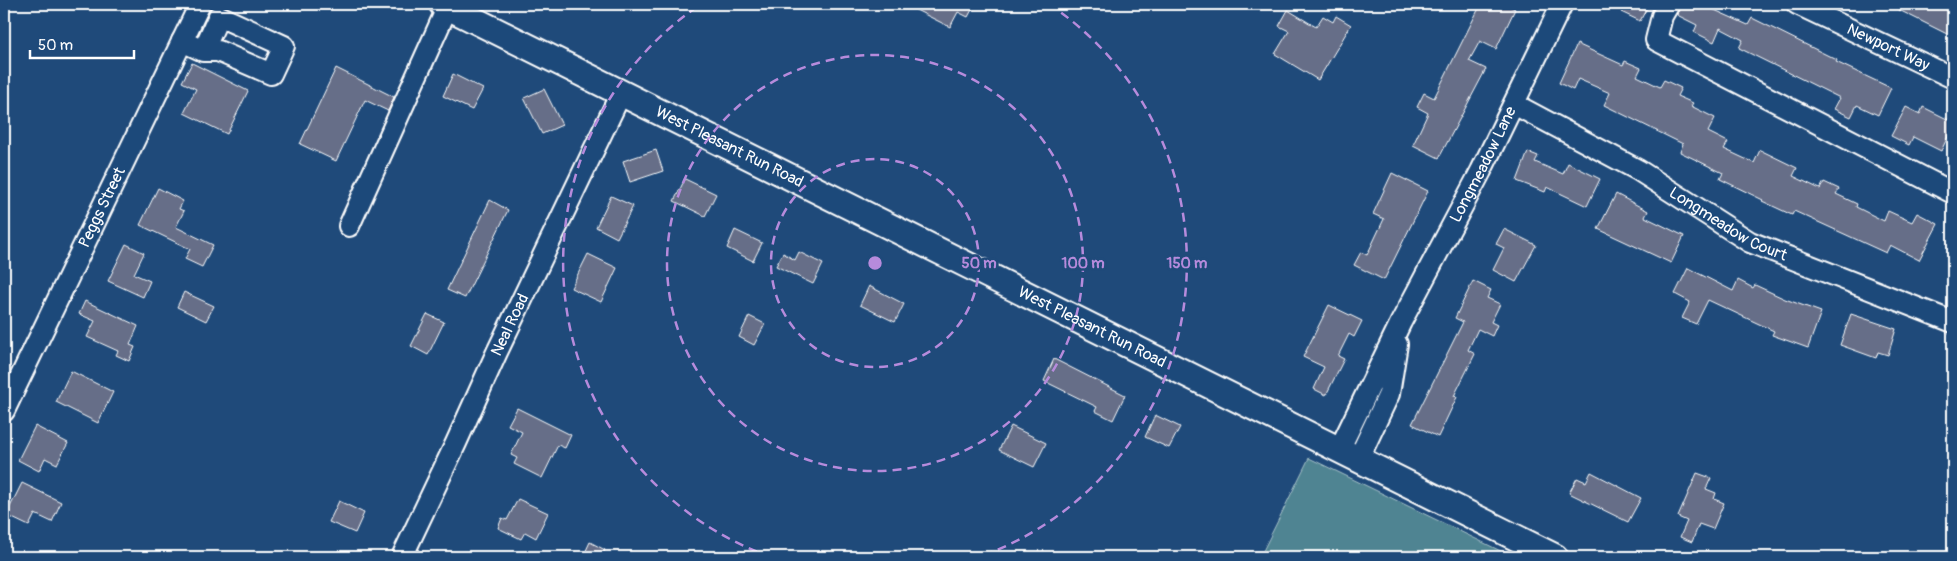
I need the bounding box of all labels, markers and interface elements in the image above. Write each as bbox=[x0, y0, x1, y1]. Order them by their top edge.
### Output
street label: Newport Way bbox=[1844, 19, 1933, 76]
scale bar bbox=[30, 28, 134, 60]
text: 50 m bbox=[38, 36, 73, 55]
street label: West Pleasant Run Road bbox=[652, 102, 807, 192]
street label: Longmeadow Lane bbox=[1446, 103, 1521, 226]
street label: Peggs Street bbox=[74, 163, 130, 251]
street label: Longmeadow Court bbox=[1665, 183, 1790, 266]
centre of rings bbox=[866, 254, 884, 272]
text: 50 m bbox=[962, 254, 996, 273]
text: 100 m bbox=[1062, 254, 1104, 273]
text: 150 m bbox=[1167, 254, 1207, 273]
street label: West Pleasant Run Road bbox=[1015, 282, 1169, 372]
street label: Neal Road bbox=[487, 291, 533, 359]

